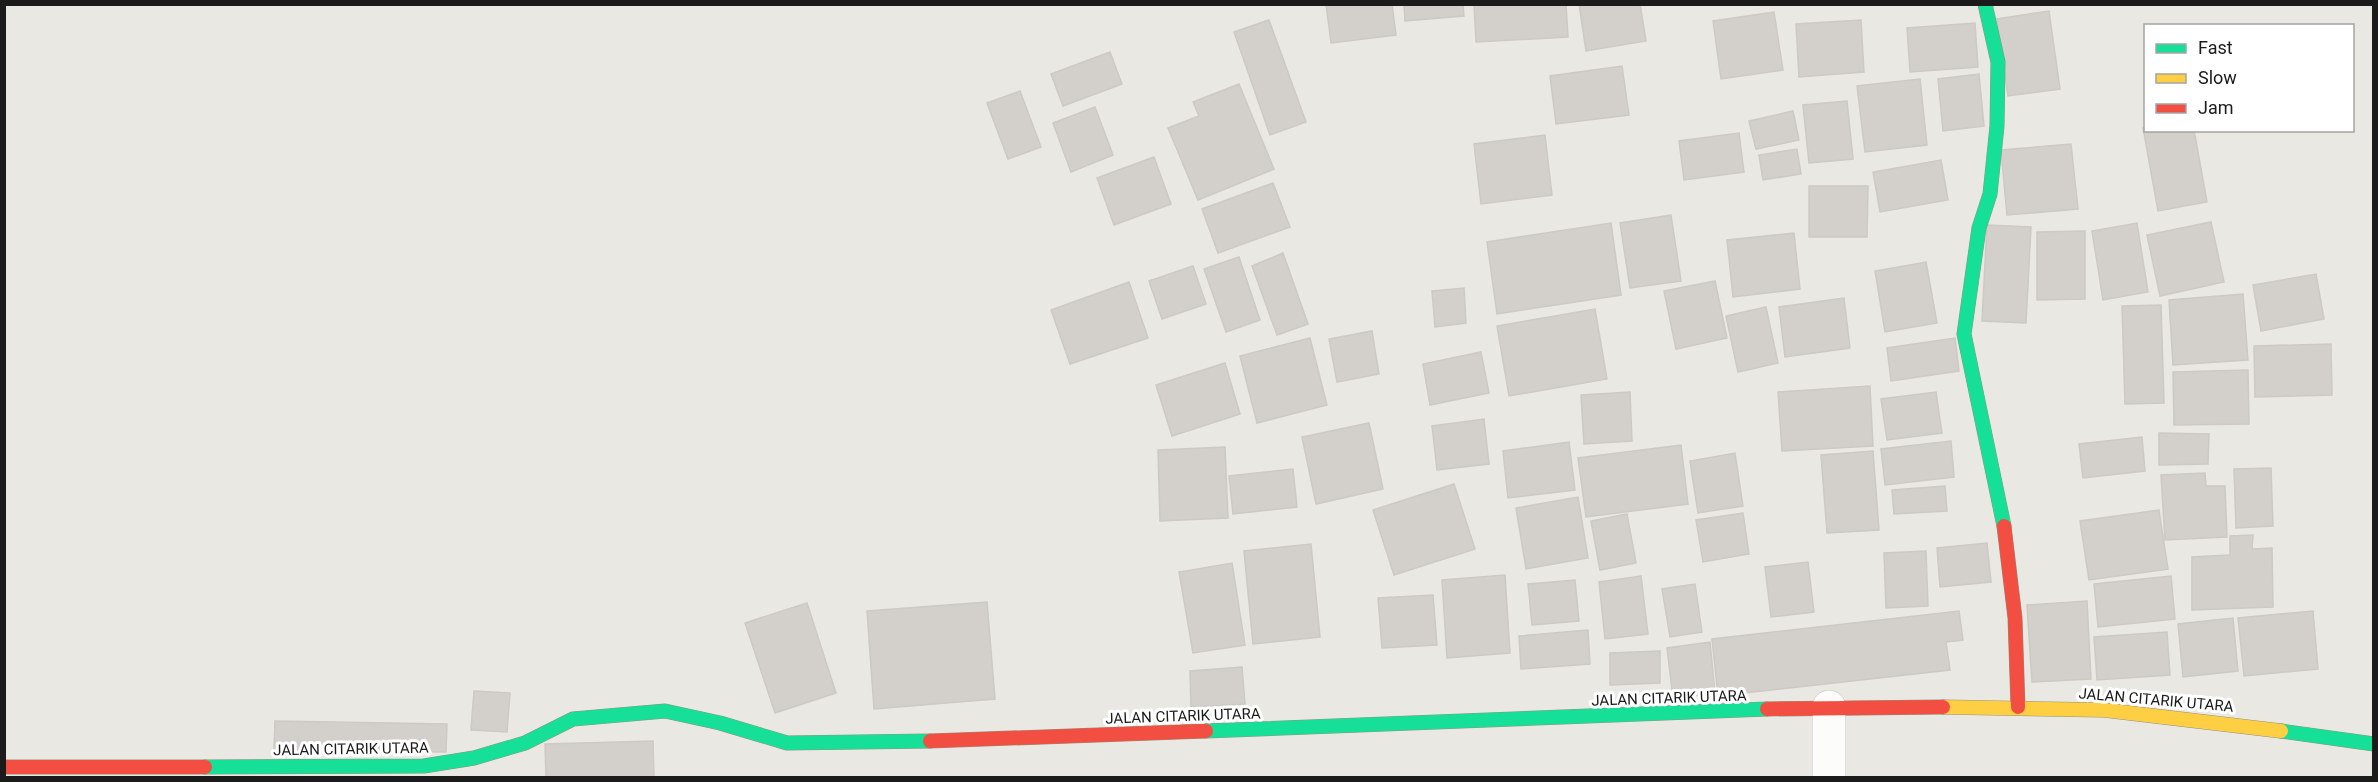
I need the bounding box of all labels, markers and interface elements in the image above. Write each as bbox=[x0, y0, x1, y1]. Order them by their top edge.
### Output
legend bbox=[2144, 24, 2354, 132]
text: Fast bbox=[2198, 37, 2233, 58]
text: Slow bbox=[2198, 67, 2237, 88]
text: Jam bbox=[2198, 97, 2234, 118]
street label: JALAN CITARIK UTARA bbox=[2078, 684, 2234, 716]
street label: JALAN CITARIK UTARA bbox=[1591, 686, 1747, 710]
street label: JALAN CITARIK UTARA bbox=[1105, 704, 1261, 728]
street label: JALAN CITARIK UTARA bbox=[273, 739, 429, 759]

